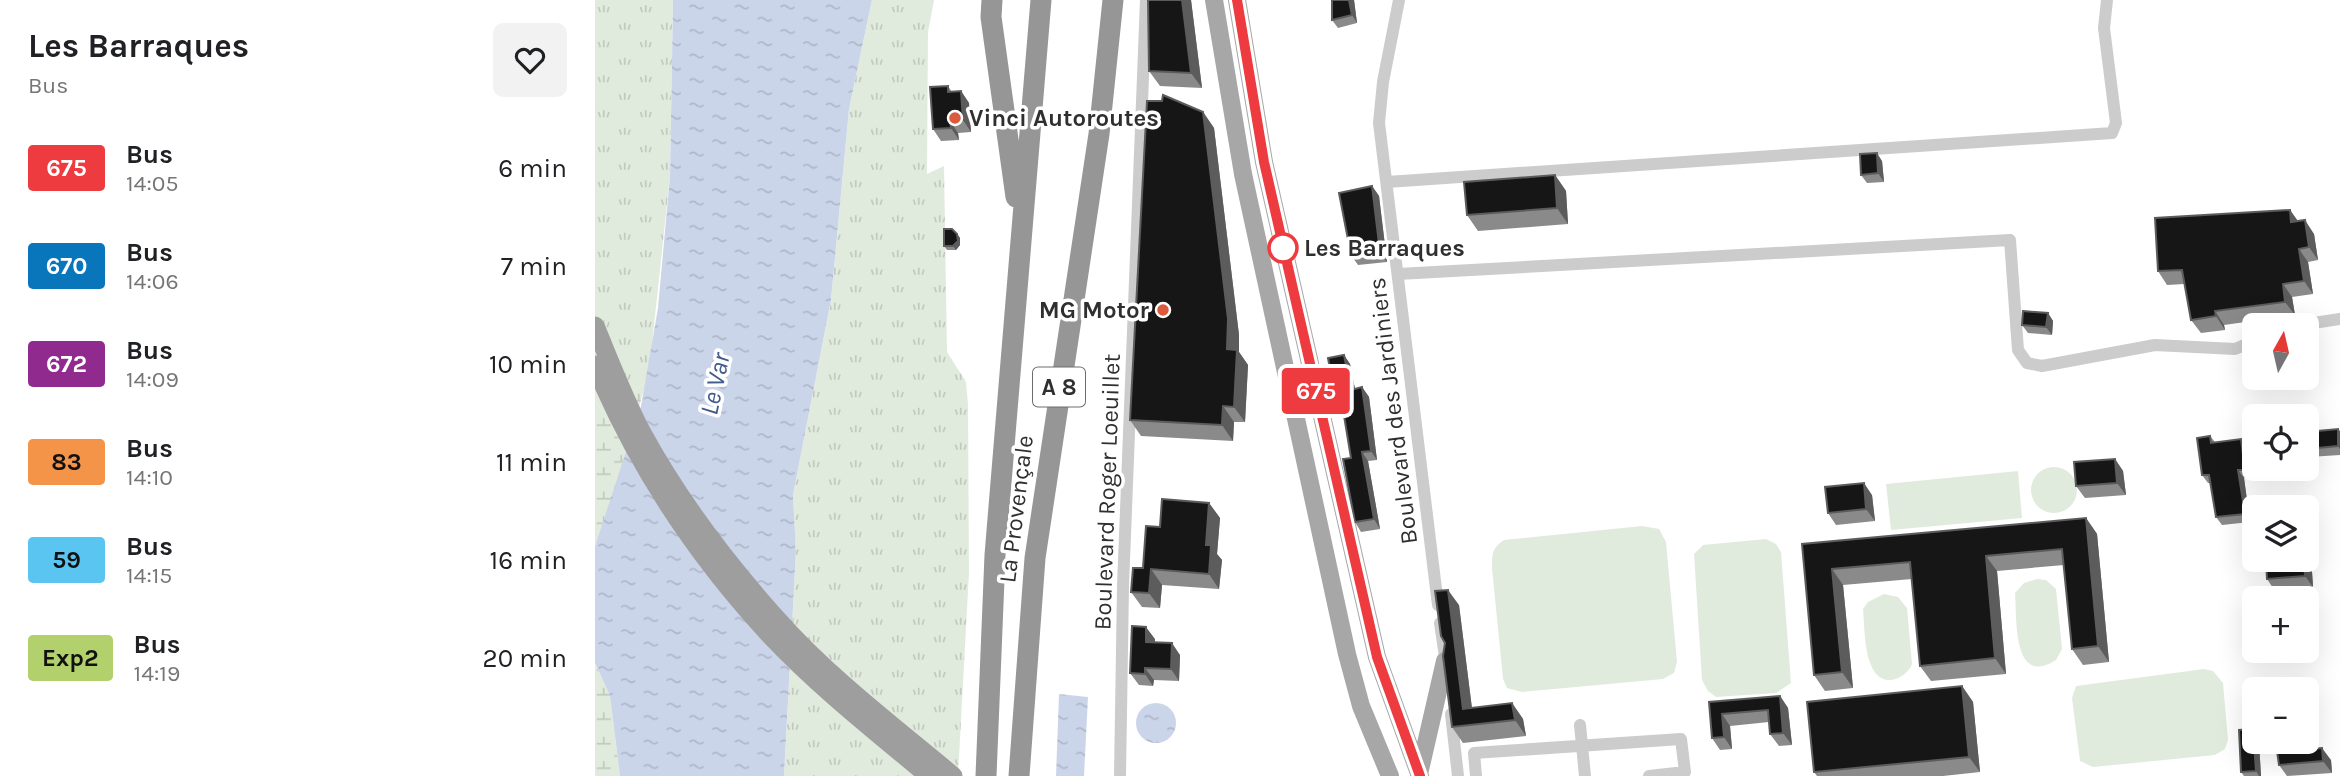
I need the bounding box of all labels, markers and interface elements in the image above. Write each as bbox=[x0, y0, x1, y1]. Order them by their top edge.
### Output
button: heart bbox=[493, 23, 567, 97]
text: Les Barraques bbox=[28, 27, 249, 65]
text: Bus bbox=[28, 72, 68, 99]
place label: Vinci Autoroutes bbox=[969, 104, 1159, 132]
marker: Vinci Autoroutes bbox=[947, 110, 963, 126]
text: Bus bbox=[126, 139, 173, 170]
text: 6 min bbox=[498, 153, 567, 184]
text: 675 bbox=[46, 154, 87, 182]
text: 14:05 bbox=[126, 170, 178, 197]
marker: Les Barraques bbox=[1268, 233, 1298, 263]
place label: Les Barraques bbox=[1304, 234, 1465, 262]
text: Bus bbox=[126, 237, 173, 268]
text: 7 min bbox=[501, 251, 567, 282]
text: 670 bbox=[46, 252, 87, 280]
text: 14:06 bbox=[126, 268, 179, 295]
street label: Boulevard des Jardiniers bbox=[1363, 276, 1423, 546]
place label: MG Motor bbox=[1039, 296, 1150, 324]
marker: MG Motor bbox=[1155, 302, 1171, 318]
north arrow bbox=[2242, 313, 2319, 390]
map controls bbox=[2242, 313, 2319, 754]
text: Bus bbox=[126, 335, 173, 366]
text: 10 min bbox=[489, 349, 567, 380]
water label: Le Var bbox=[693, 349, 737, 418]
text: 672 bbox=[46, 350, 87, 378]
street label: Boulevard Roger Loeuillet bbox=[1088, 353, 1126, 631]
text: 14:09 bbox=[126, 366, 179, 393]
road number: A 8 bbox=[1033, 368, 1085, 406]
line badge: 675 bbox=[1276, 368, 1356, 414]
text: 675 bbox=[1296, 377, 1336, 405]
button: locate bbox=[2242, 404, 2319, 481]
text: Bus bbox=[126, 433, 173, 464]
street label: La Provençale bbox=[993, 433, 1039, 585]
text: 11 min bbox=[496, 447, 567, 478]
text: 83 bbox=[51, 448, 82, 476]
text: 14:10 bbox=[126, 464, 173, 491]
button: layers bbox=[2242, 495, 2319, 572]
text: Bus bbox=[126, 531, 173, 562]
text: 16 min bbox=[490, 545, 567, 576]
text: 59 bbox=[52, 546, 81, 574]
text: 14:15 bbox=[126, 562, 172, 589]
button: + bbox=[2242, 586, 2319, 663]
text: Bus bbox=[134, 629, 180, 660]
text: 20 min bbox=[483, 643, 567, 674]
text: Exp2 bbox=[42, 644, 99, 672]
text: 14:19 bbox=[134, 660, 180, 687]
button: − bbox=[2242, 677, 2319, 754]

